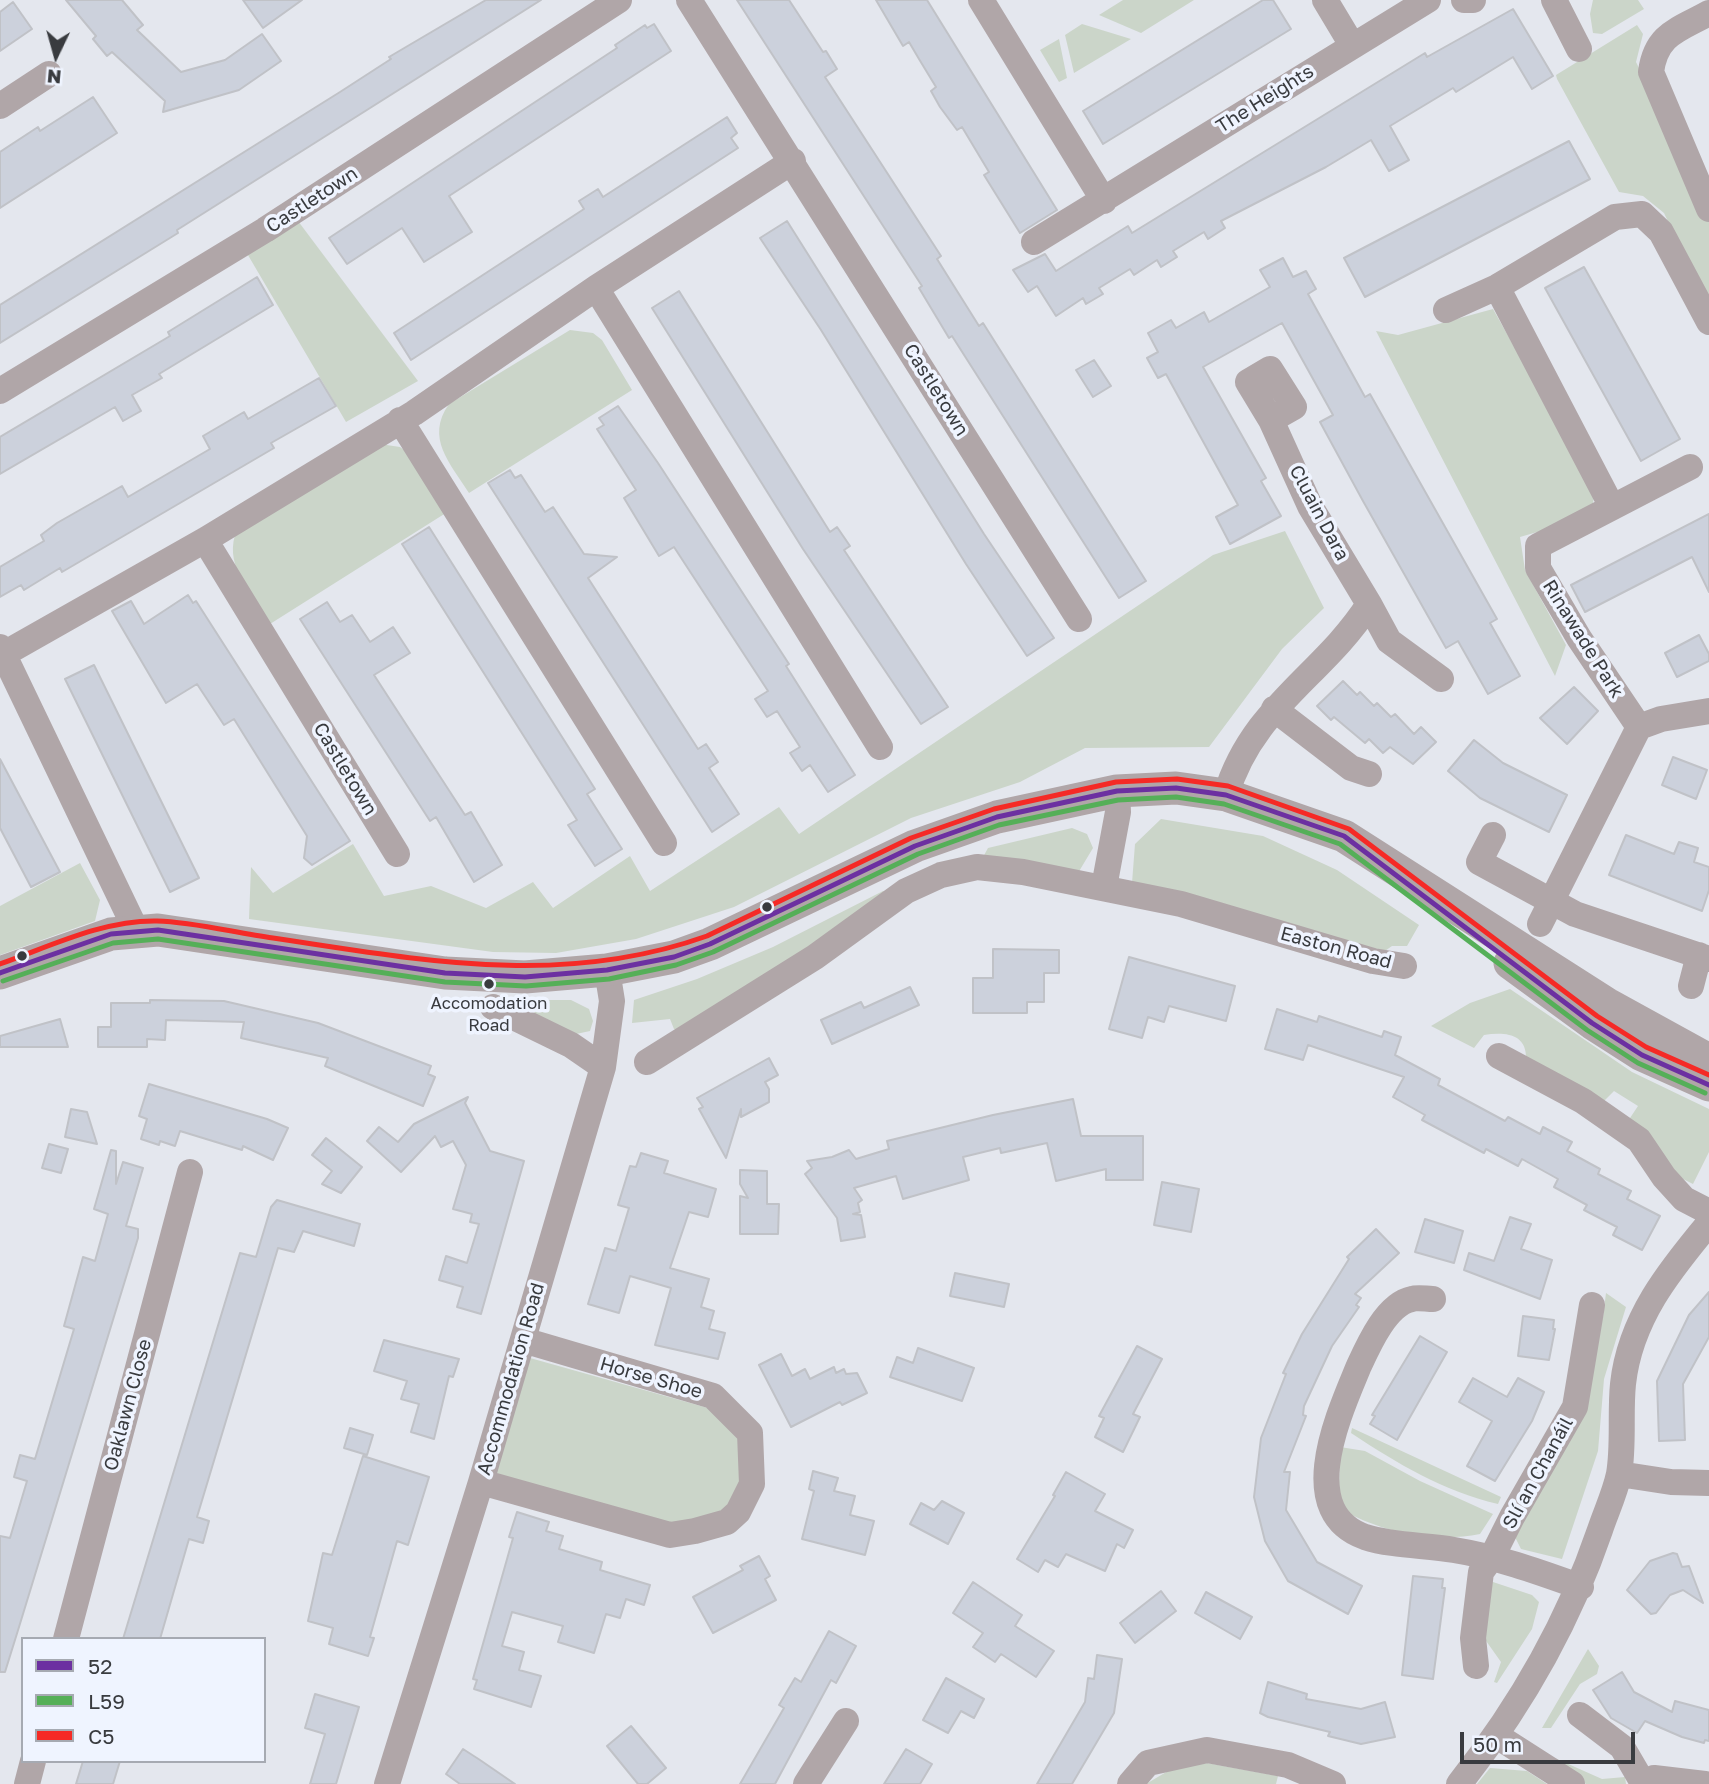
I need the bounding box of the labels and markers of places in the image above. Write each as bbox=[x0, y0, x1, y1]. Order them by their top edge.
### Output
unlabelled marker bbox=[760, 900, 774, 914]
unlabelled marker bbox=[15, 949, 29, 963]
marker: Accomodation Road bbox=[482, 977, 496, 991]
place label: Accomodation Road bbox=[430, 994, 548, 1034]

